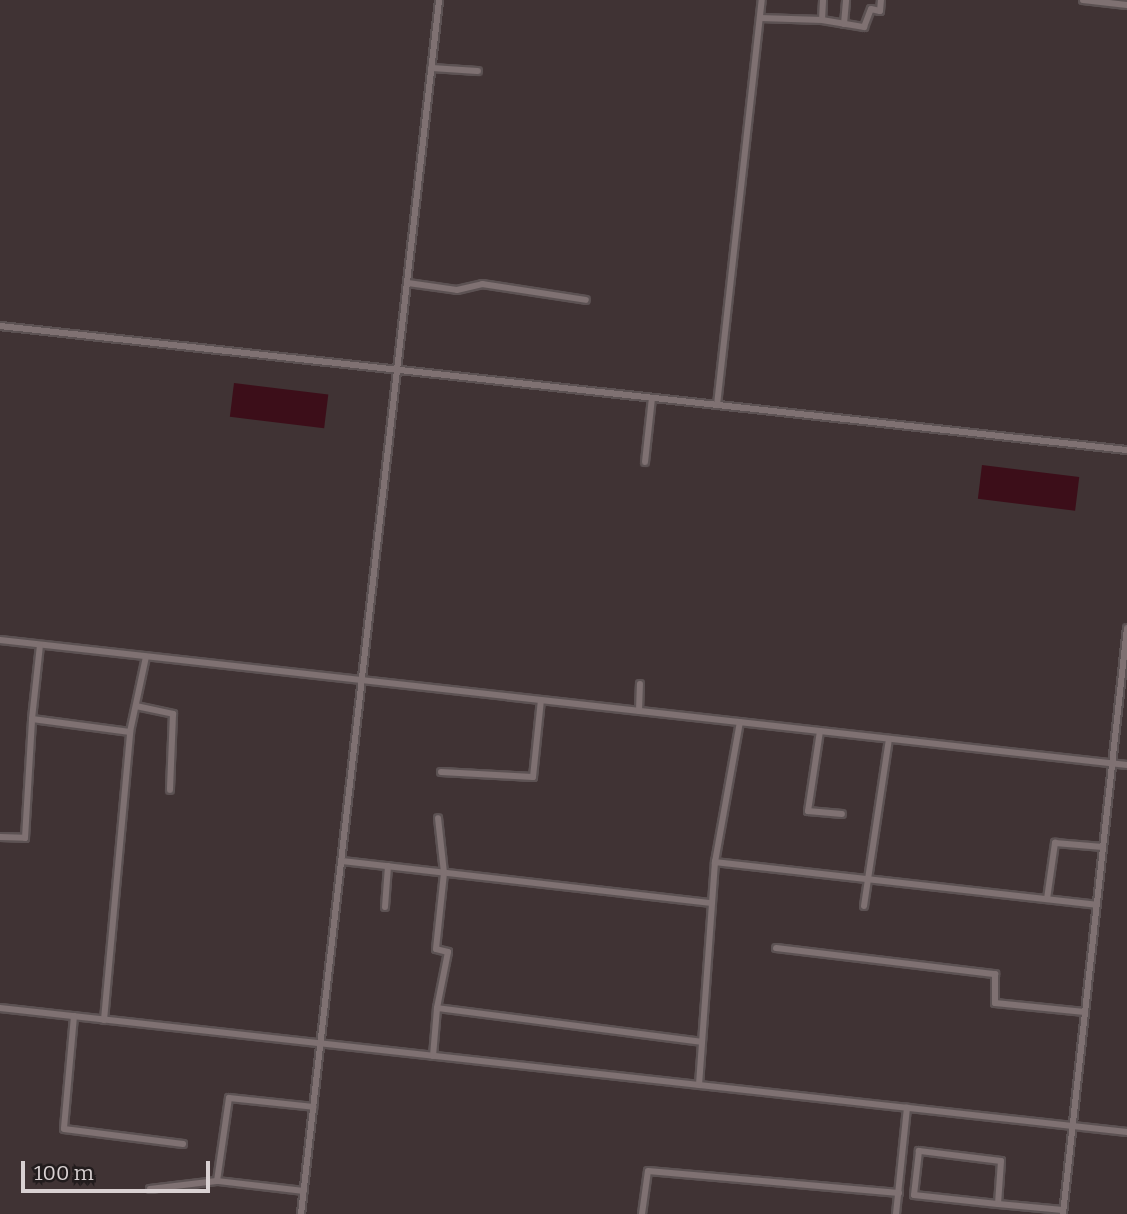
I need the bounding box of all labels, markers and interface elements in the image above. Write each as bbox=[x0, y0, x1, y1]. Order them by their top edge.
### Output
scale bar bbox=[24, 1148, 214, 1192]
text: 100 m bbox=[34, 1160, 94, 1186]

